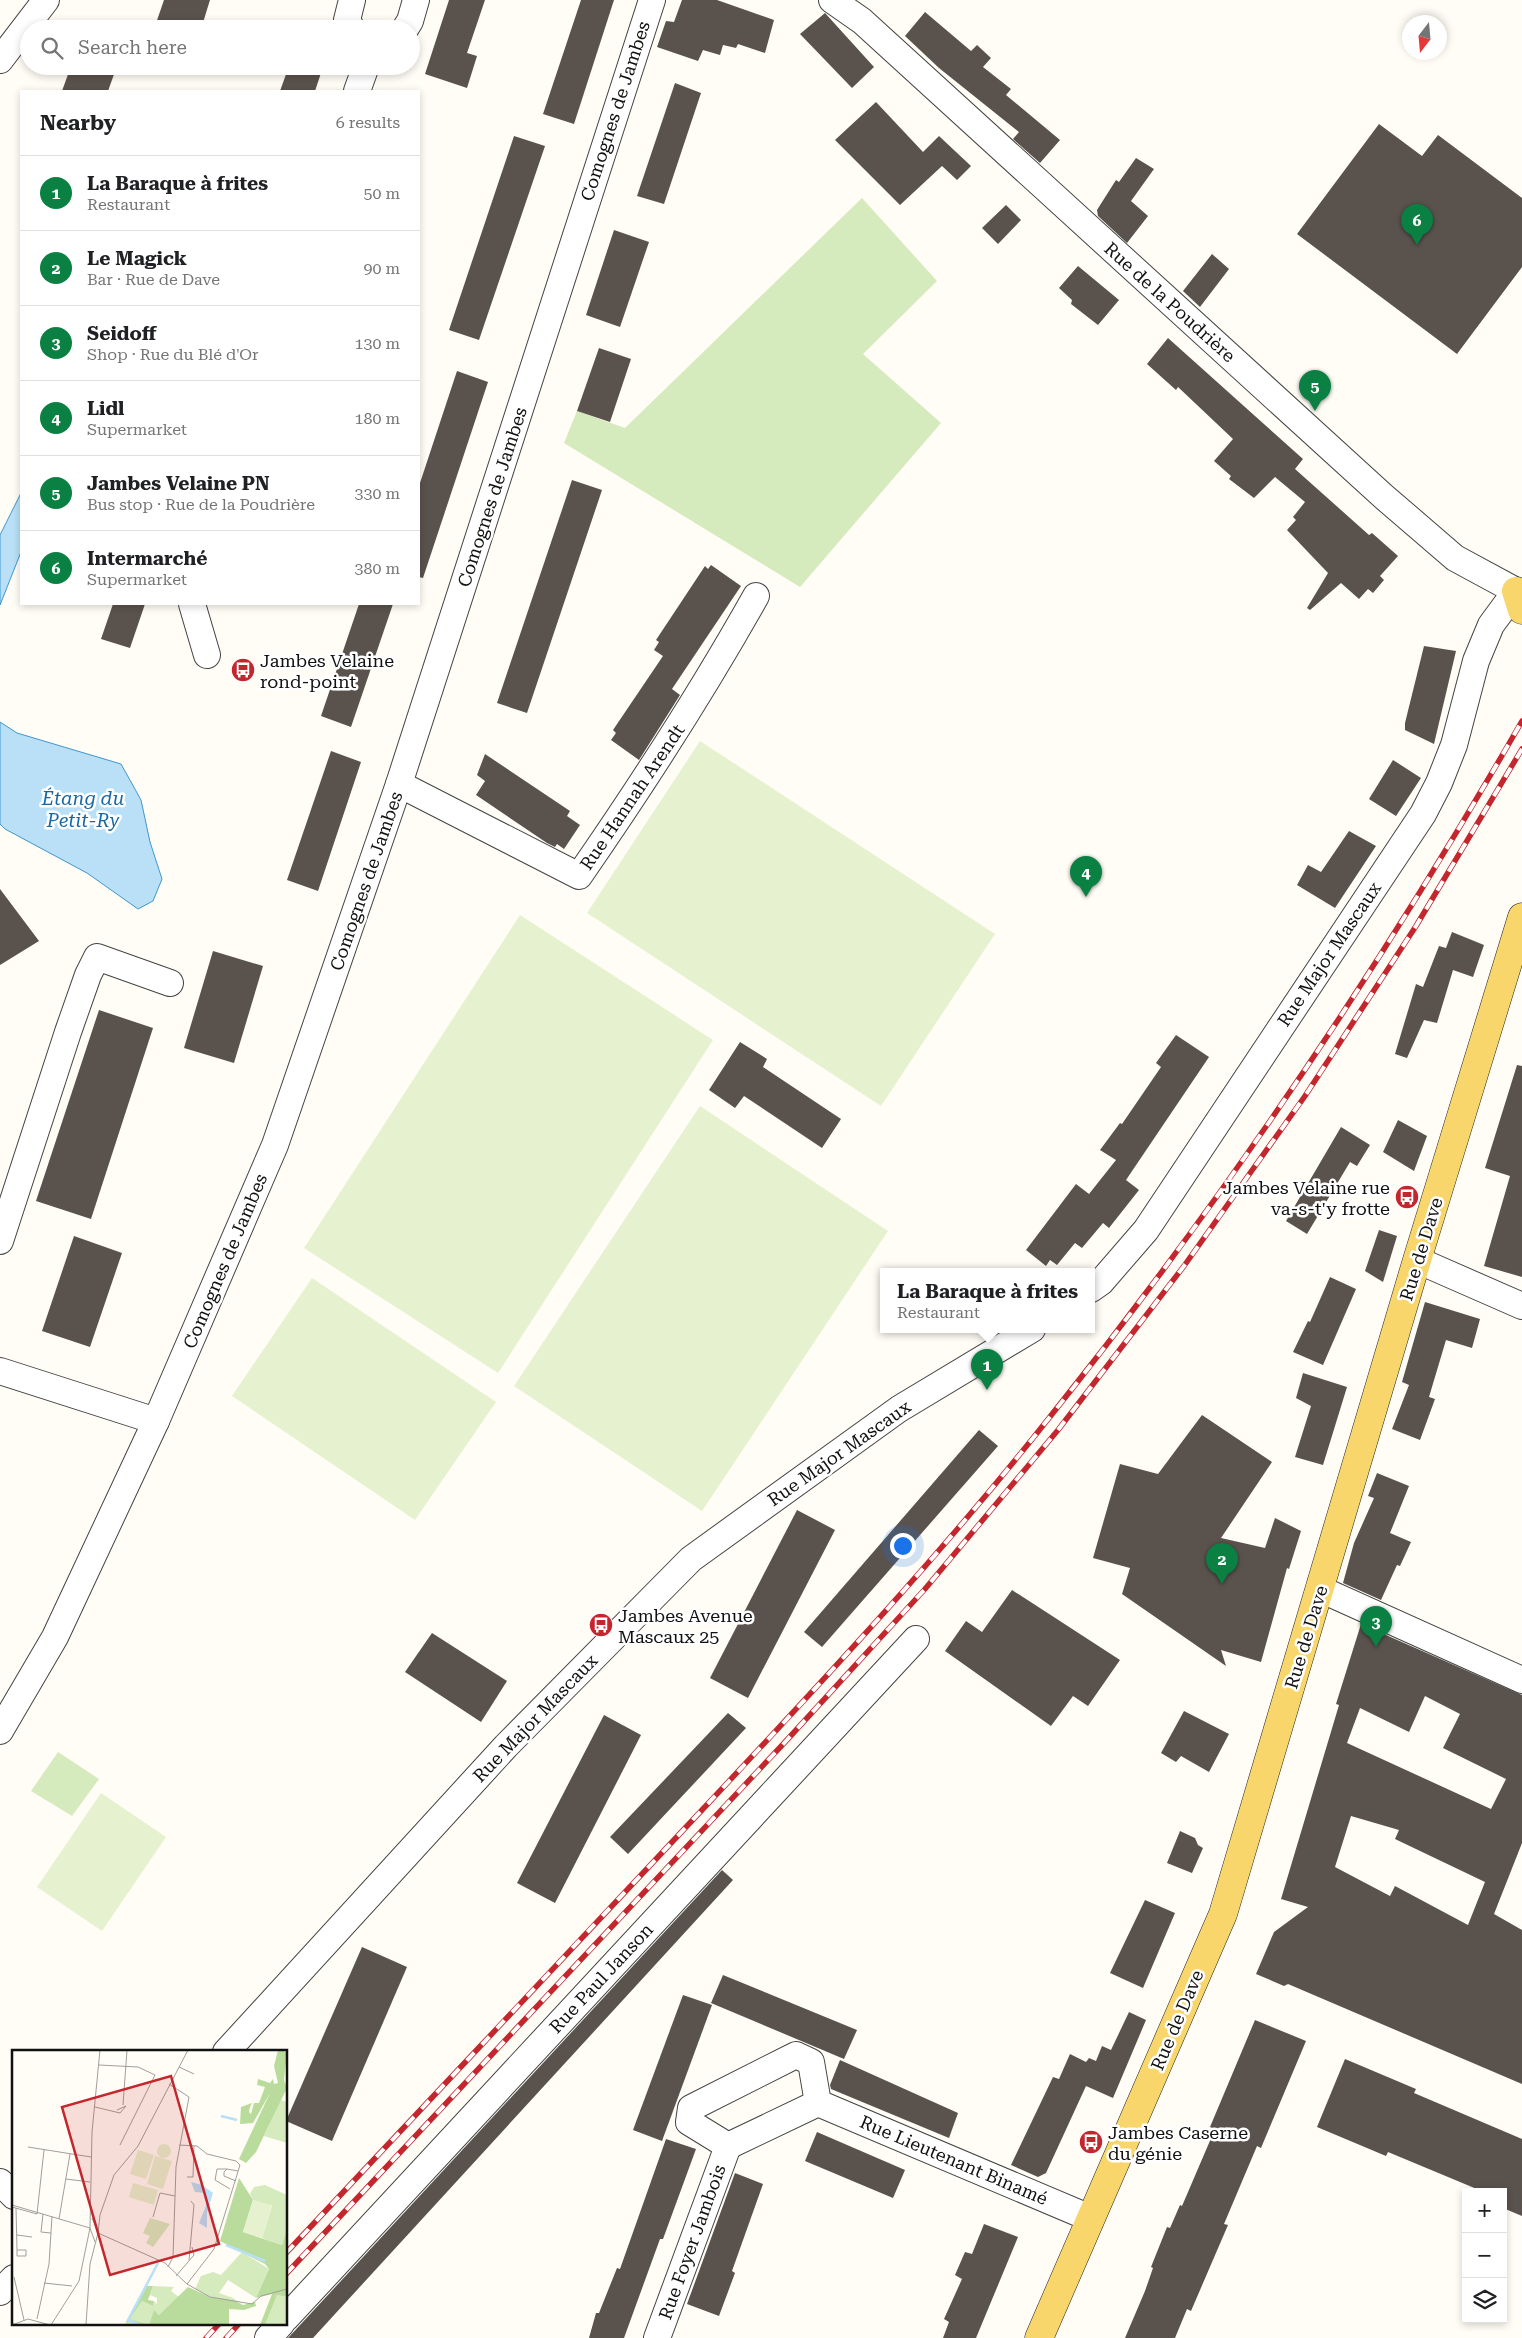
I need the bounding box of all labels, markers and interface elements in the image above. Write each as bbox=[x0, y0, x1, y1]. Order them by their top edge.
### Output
north arrow bbox=[1402, 15, 1447, 60]
street label: Comognes de Jambes bbox=[576, 18, 654, 204]
search box bbox=[20, 20, 420, 75]
icon: search bbox=[38, 34, 66, 62]
text: Search here bbox=[78, 36, 187, 59]
text: Nearby bbox=[40, 111, 116, 135]
text: 6 results bbox=[336, 113, 400, 132]
text: La Baraque à frites bbox=[87, 172, 268, 195]
text: 1 bbox=[52, 184, 60, 203]
text: 50 m bbox=[363, 184, 400, 203]
text: Restaurant bbox=[87, 195, 170, 214]
pin: 6 bbox=[1401, 204, 1433, 245]
street label: Rue de la Poudrière bbox=[1100, 238, 1240, 366]
text: Le Magick bbox=[87, 247, 187, 270]
text: 2 bbox=[52, 259, 60, 278]
text: 90 m bbox=[363, 259, 400, 278]
text: Bar · Rue de Dave bbox=[87, 270, 220, 289]
text: Seidoff bbox=[87, 322, 156, 345]
text: 3 bbox=[52, 334, 60, 353]
text: 130 m bbox=[354, 334, 400, 353]
text: Shop · Rue du Blé d'Or bbox=[87, 345, 259, 364]
pin: 5 bbox=[1299, 370, 1331, 411]
text: Lidl bbox=[87, 397, 124, 420]
street label: Comognes de Jambes bbox=[453, 404, 531, 590]
text: 4 bbox=[52, 409, 60, 428]
text: 180 m bbox=[354, 409, 400, 428]
text: Supermarket bbox=[87, 420, 187, 439]
text: Jambes Velaine PN bbox=[87, 472, 270, 495]
text: 5 bbox=[52, 484, 60, 503]
text: 330 m bbox=[354, 484, 400, 503]
text: Bus stop · Rue de la Poudrière bbox=[87, 495, 315, 514]
text: Intermarché bbox=[87, 547, 207, 570]
text: 6 bbox=[52, 559, 60, 578]
text: 380 m bbox=[354, 559, 400, 578]
text: Supermarket bbox=[87, 570, 187, 589]
place label: Jambes Velaine rond-point bbox=[260, 650, 394, 692]
bus stop icon: Jambes Velaine rond-point bbox=[230, 657, 256, 683]
street label: Rue Hannah Arendt bbox=[575, 720, 689, 874]
water label: Étang du Petit-Ry bbox=[41, 787, 124, 832]
street label: Comognes de Jambes bbox=[325, 789, 407, 973]
pin: 4 bbox=[1070, 856, 1102, 897]
street label: Rue Major Mascaux bbox=[1273, 877, 1385, 1030]
street label: Comognes de Jambes bbox=[179, 1170, 271, 1352]
place label: Jambes Velaine rue va-s-t'y frotte bbox=[1223, 1177, 1390, 1219]
bus stop icon: Jambes Velaine rue va-s-t'y frotte bbox=[1394, 1184, 1420, 1210]
street label: Rue de Dave bbox=[1395, 1195, 1447, 1303]
popup bbox=[880, 1268, 1095, 1333]
text: La Baraque à frites bbox=[897, 1280, 1078, 1303]
text: Restaurant bbox=[897, 1303, 980, 1322]
pin: 1 bbox=[971, 1349, 1003, 1390]
street label: Rue Major Mascaux bbox=[764, 1395, 915, 1510]
your location bbox=[890, 1533, 916, 1559]
pin: 2 bbox=[1206, 1543, 1238, 1584]
street label: Rue de Dave bbox=[1280, 1583, 1332, 1691]
place label: Jambes Avenue Mascaux 25 bbox=[618, 1605, 753, 1647]
pin: 3 bbox=[1360, 1606, 1392, 1647]
bus stop icon: Jambes Avenue Mascaux 25 bbox=[588, 1612, 614, 1638]
street label: Rue Major Mascaux bbox=[469, 1649, 602, 1786]
street label: Rue Paul Janson bbox=[545, 1919, 657, 2037]
street label: Rue de Dave bbox=[1146, 1967, 1208, 2073]
inset map bbox=[12, 2050, 288, 2326]
street label: Rue Lieutenant Binamé bbox=[857, 2111, 1051, 2209]
place label: Jambes Caserne du génie bbox=[1108, 2122, 1248, 2164]
bus stop icon: Jambes Caserne du génie bbox=[1078, 2129, 1104, 2155]
street label: Rue Foyer Jambois bbox=[654, 2162, 730, 2322]
map controls bbox=[1462, 2188, 1507, 2323]
button: + bbox=[1462, 2188, 1507, 2233]
button: − bbox=[1462, 2233, 1507, 2278]
button: layers bbox=[1462, 2278, 1507, 2323]

